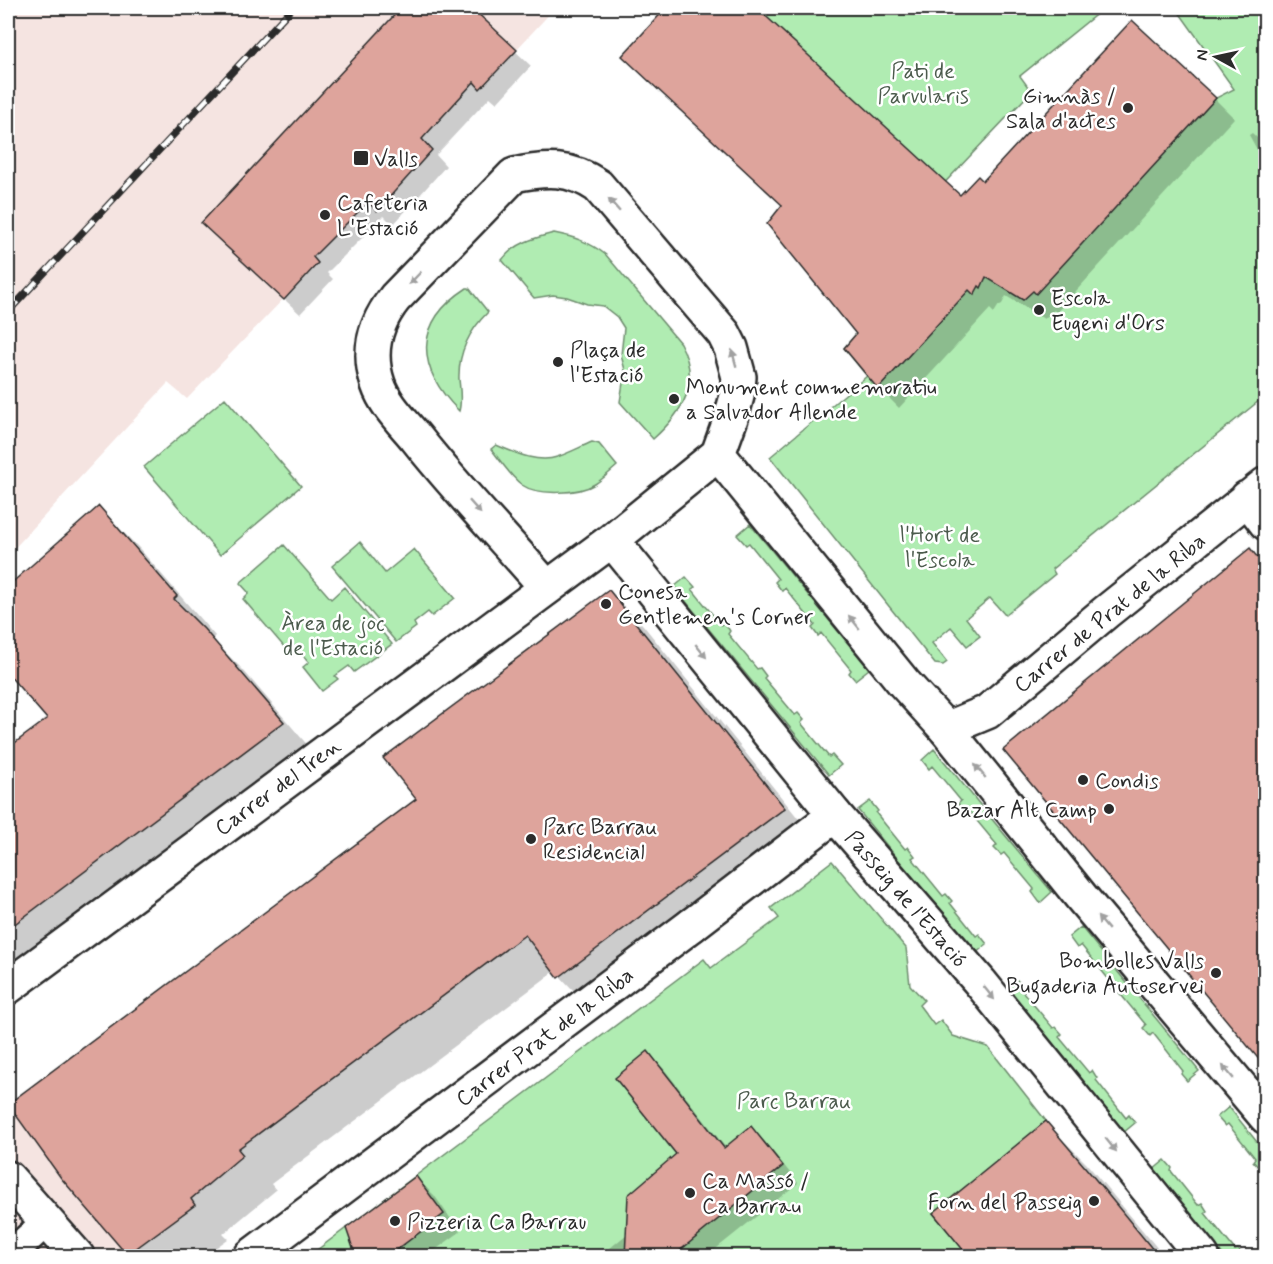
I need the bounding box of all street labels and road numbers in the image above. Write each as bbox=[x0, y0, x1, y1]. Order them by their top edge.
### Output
street label: Carrer de Prat de la Riba bbox=[1009, 527, 1212, 700]
street label: Carrer del Tren bbox=[210, 733, 347, 843]
street label: Passeig de l'Estació bbox=[837, 825, 973, 974]
street label: Carrer Prat de la Riba bbox=[451, 962, 640, 1114]

